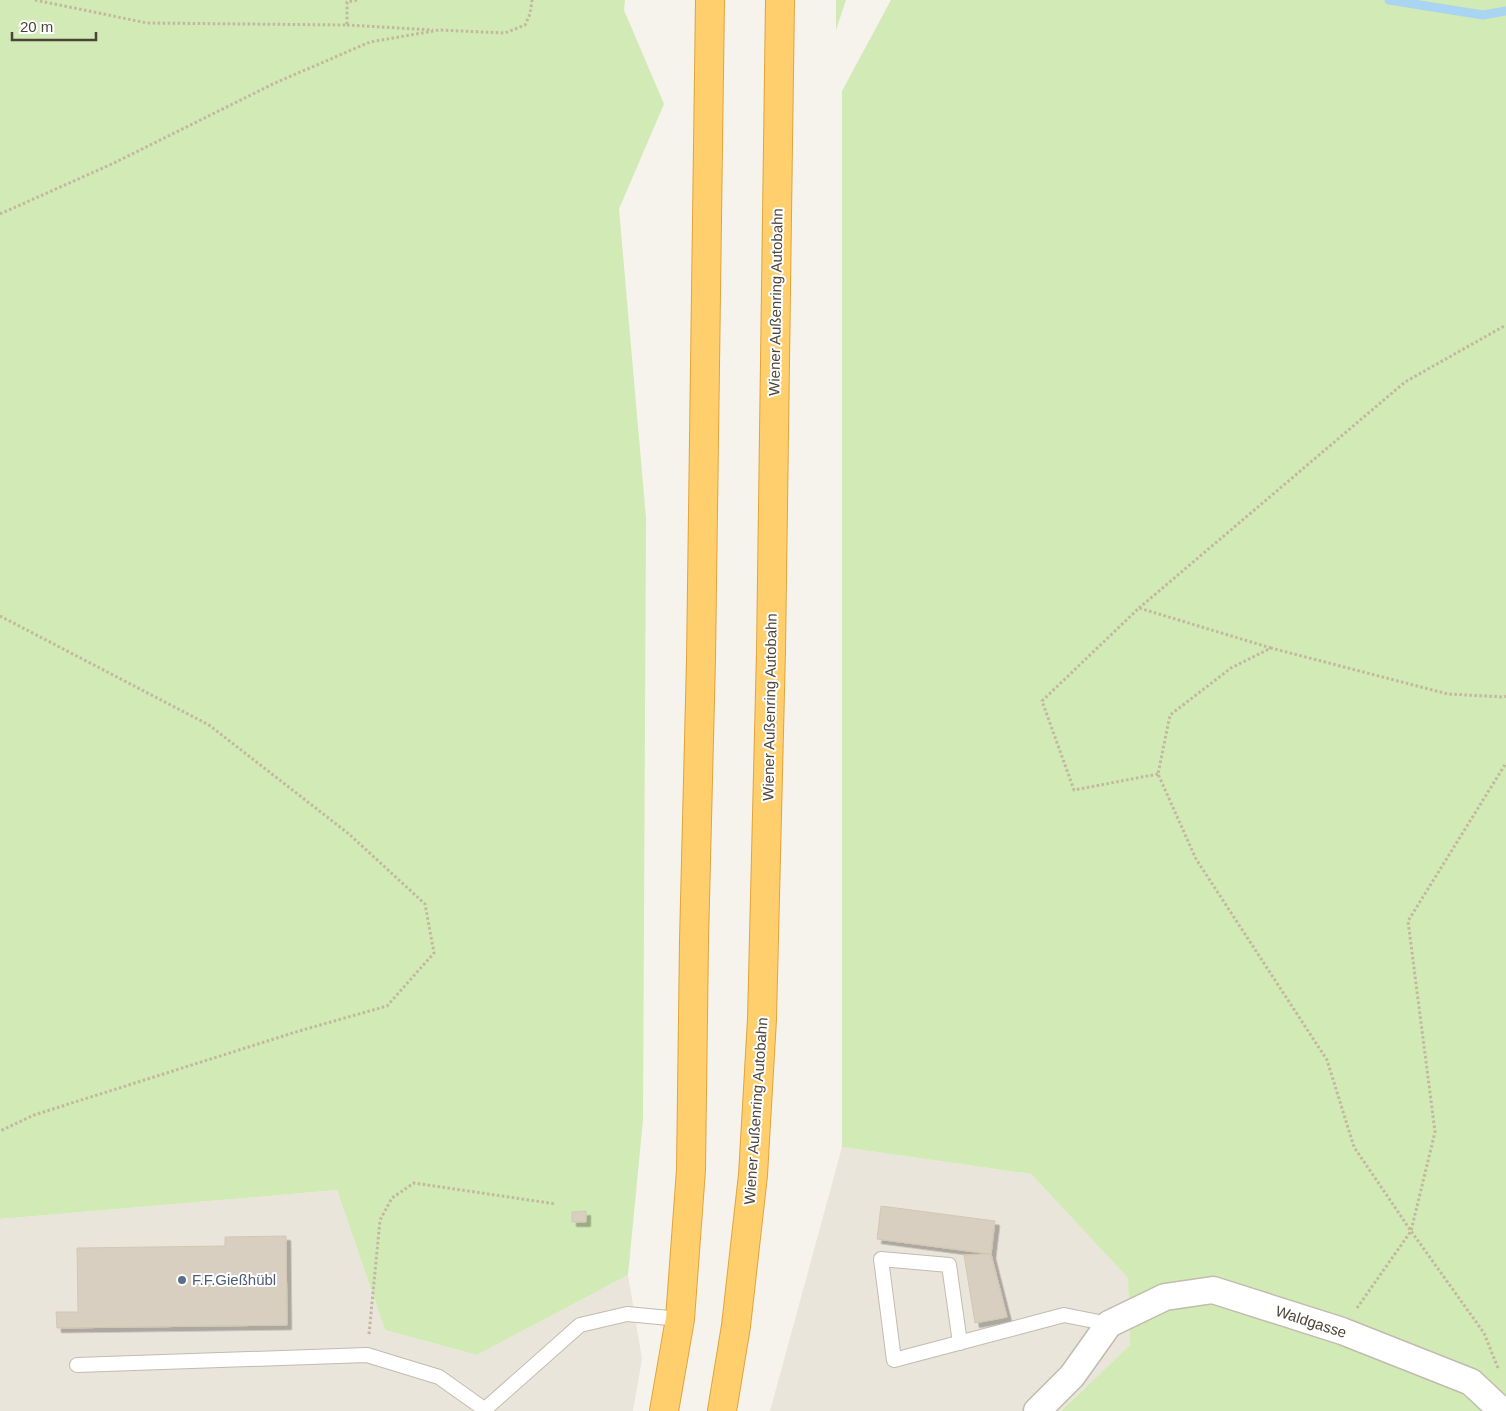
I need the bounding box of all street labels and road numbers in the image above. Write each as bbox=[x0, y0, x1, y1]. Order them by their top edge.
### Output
street label: Wiener Außenring Autobahn bbox=[765, 208, 786, 396]
street label: Wiener Außenring Autobahn bbox=[759, 613, 780, 801]
street label: Wiener Außenring Autobahn bbox=[740, 1017, 771, 1205]
street label: Waldgasse bbox=[1274, 1302, 1349, 1341]

